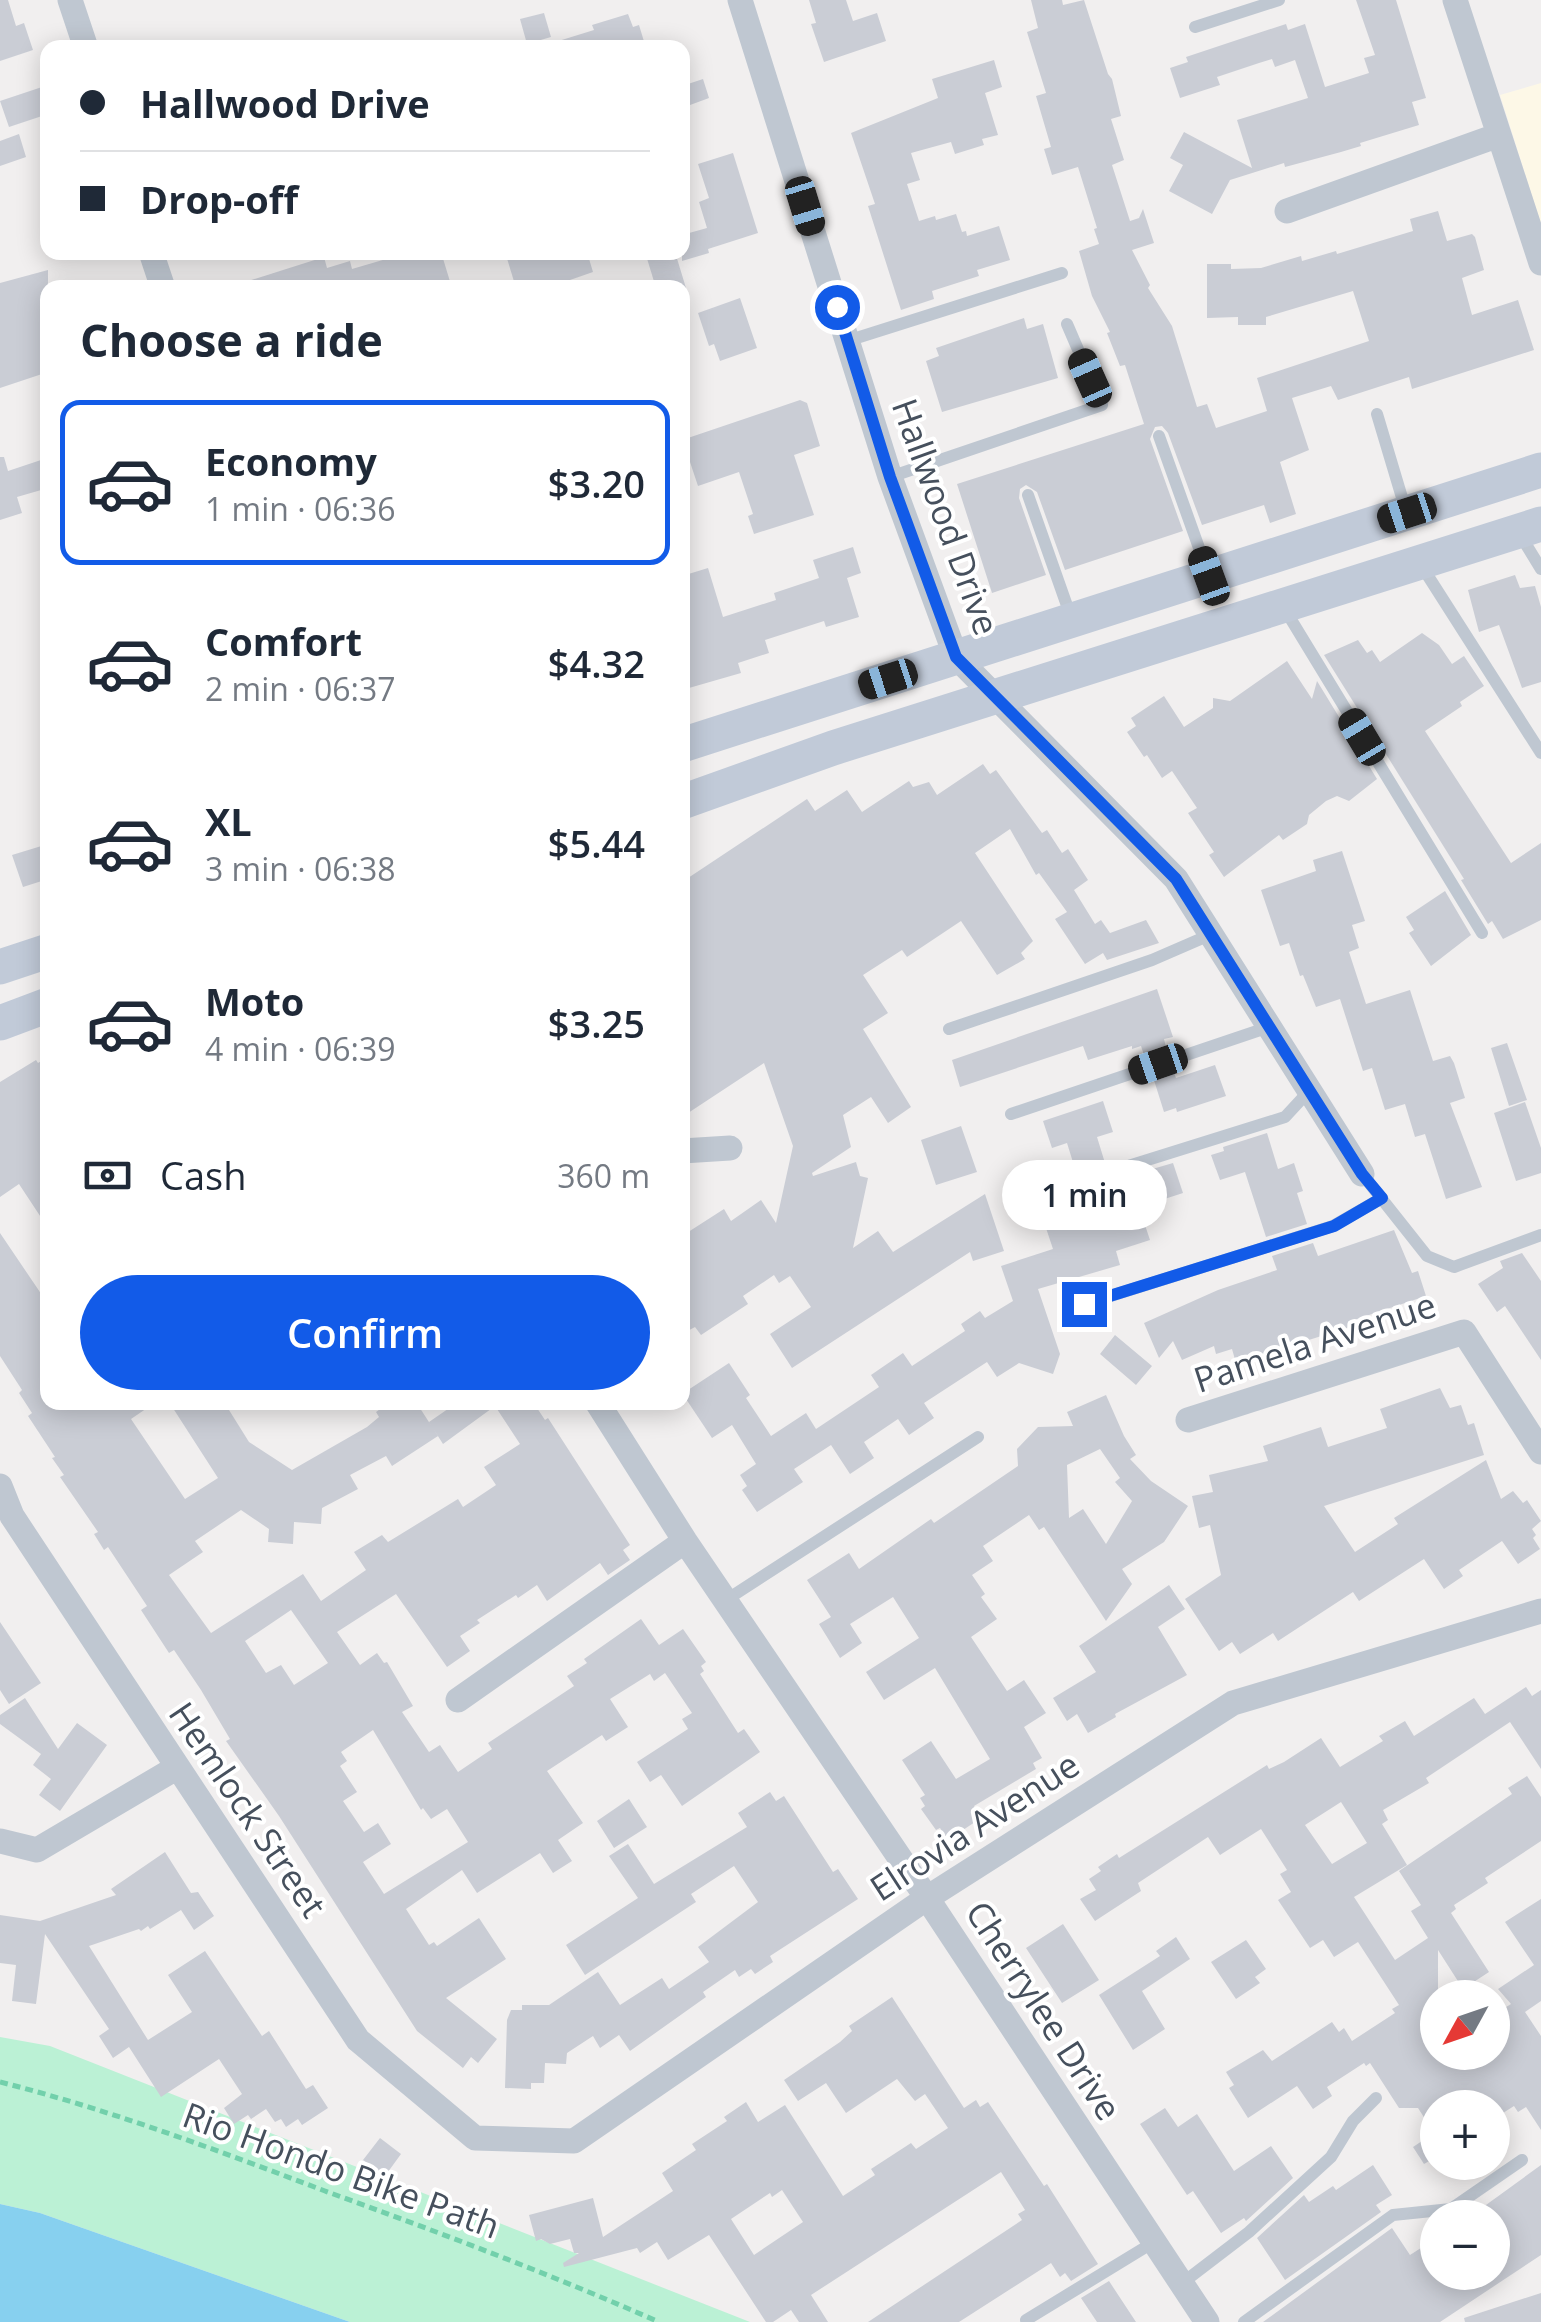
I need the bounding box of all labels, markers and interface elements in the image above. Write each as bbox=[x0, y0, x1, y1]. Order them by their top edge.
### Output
text: Hallwood Drive bbox=[140, 77, 430, 129]
text: Drop-off bbox=[140, 173, 298, 225]
car bbox=[782, 173, 828, 239]
route start bbox=[815, 285, 860, 330]
text: Choose a ride bbox=[80, 309, 383, 370]
car bbox=[1064, 344, 1116, 412]
street label: Hallwood Drive bbox=[882, 392, 1011, 641]
text: Economy bbox=[205, 435, 377, 487]
icon: car bbox=[85, 438, 175, 528]
text: $3.20 bbox=[548, 457, 645, 509]
text: 1 min · 06:36 bbox=[205, 487, 396, 530]
car bbox=[1374, 489, 1440, 537]
car bbox=[1185, 543, 1233, 609]
text: Comfort bbox=[205, 615, 362, 667]
icon: car bbox=[85, 618, 175, 708]
text: $4.32 bbox=[548, 637, 645, 689]
car bbox=[855, 655, 921, 703]
text: 2 min · 06:37 bbox=[205, 667, 396, 710]
car bbox=[1334, 704, 1390, 770]
text: XL bbox=[205, 795, 252, 847]
icon: car bbox=[85, 798, 175, 888]
text: $5.44 bbox=[548, 817, 645, 869]
text: 3 min · 06:38 bbox=[205, 847, 396, 890]
text: Moto bbox=[205, 975, 304, 1027]
icon: car bbox=[85, 978, 175, 1068]
text: $3.25 bbox=[548, 997, 645, 1049]
text: 4 min · 06:39 bbox=[205, 1027, 396, 1070]
car bbox=[1125, 1040, 1191, 1088]
icon: cash bbox=[80, 1148, 135, 1203]
text: Cash bbox=[160, 1149, 246, 1201]
text: 360 m bbox=[557, 1154, 650, 1197]
callout: 1 min bbox=[1002, 1159, 1166, 1229]
text: 1 min bbox=[1041, 1173, 1128, 1216]
button: Confirm bbox=[80, 1275, 650, 1390]
street label: Pamela Avenue bbox=[1188, 1280, 1442, 1403]
route end bbox=[1062, 1282, 1107, 1327]
street label: Hemlock Street bbox=[159, 1692, 338, 1926]
street label: Elrovia Avenue bbox=[861, 1741, 1088, 1911]
street label: Cherrylee Drive bbox=[956, 1892, 1133, 2129]
north arrow bbox=[1420, 1980, 1510, 2070]
map controls bbox=[1420, 1980, 1510, 2290]
street label: Rio Hondo Bike Path bbox=[177, 2090, 506, 2249]
button: + bbox=[1420, 2090, 1510, 2180]
button: − bbox=[1420, 2200, 1510, 2290]

